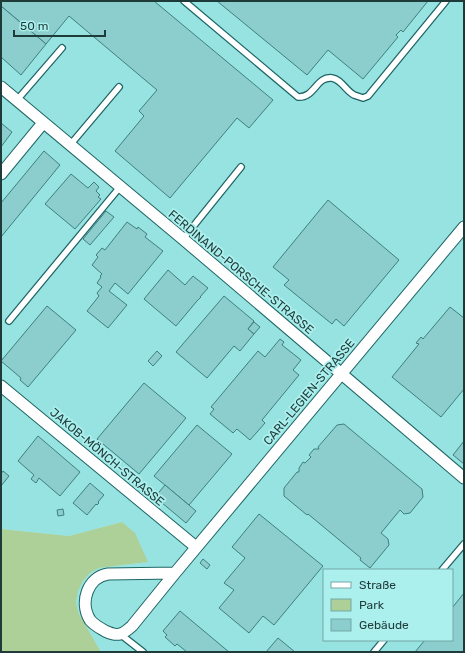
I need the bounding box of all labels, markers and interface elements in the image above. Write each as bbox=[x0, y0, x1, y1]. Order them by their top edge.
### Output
scale bar bbox=[14, 12, 105, 38]
text: 50 m bbox=[20, 19, 48, 33]
street label: FERDINAND-PORSCHE-STRASSE bbox=[166, 207, 316, 337]
street label: CARL-LEGIEN-STRASSE bbox=[260, 336, 358, 448]
street label: JAKOB-MÖNCH-STRASSE bbox=[47, 405, 167, 509]
legend bbox=[323, 569, 453, 641]
text: Straße bbox=[359, 578, 396, 592]
text: Park bbox=[359, 598, 385, 612]
text: Gebäude bbox=[359, 618, 409, 632]

